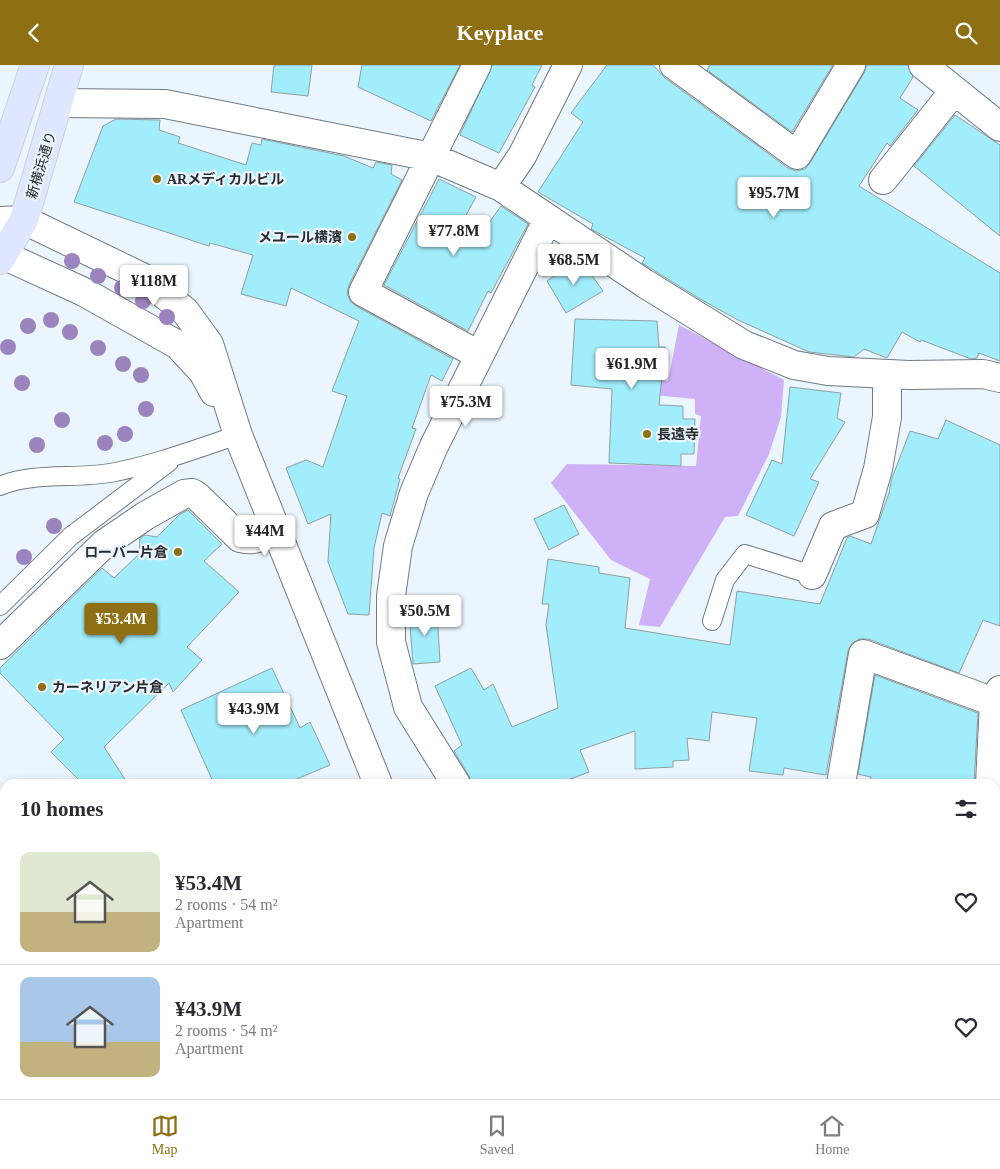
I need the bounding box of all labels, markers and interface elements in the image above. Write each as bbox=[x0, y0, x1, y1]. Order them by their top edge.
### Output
icon: back bbox=[20, 19, 48, 47]
icon: search bbox=[952, 19, 980, 47]
text: Keyplace bbox=[457, 20, 543, 45]
street label: 新横浜通り bbox=[24, 129, 59, 201]
place label: ARメディカルビル bbox=[167, 171, 284, 187]
marker: ARメディカルビル bbox=[151, 173, 163, 185]
pin: ¥95.7M bbox=[733, 177, 815, 219]
text: ¥95.7M bbox=[748, 184, 800, 201]
pin: ¥77.8M bbox=[413, 215, 495, 257]
text: ¥77.8M bbox=[428, 222, 480, 239]
place label: メユール横濱 bbox=[258, 229, 342, 245]
marker: メユール横濱 bbox=[346, 231, 358, 243]
pin: ¥68.5M bbox=[533, 243, 615, 286]
text: ¥68.5M bbox=[548, 251, 600, 268]
pin: ¥118M bbox=[119, 265, 189, 307]
text: ¥118M bbox=[131, 272, 177, 289]
pin: ¥61.9M bbox=[591, 347, 673, 390]
text: ¥61.9M bbox=[606, 355, 658, 372]
pin: ¥75.3M bbox=[425, 385, 507, 428]
text: ¥75.3M bbox=[440, 393, 492, 410]
place label: 長遠寺 bbox=[657, 427, 699, 442]
marker: 長遠寺 bbox=[641, 428, 653, 440]
pin: ¥44M bbox=[235, 515, 295, 557]
text: ¥44M bbox=[245, 522, 285, 539]
place label: ローバー片倉 bbox=[84, 545, 168, 560]
marker: ローバー片倉 bbox=[172, 546, 184, 558]
pin: ¥50.5M bbox=[384, 595, 466, 637]
text: ¥50.5M bbox=[399, 602, 451, 619]
pin: ¥53.4M bbox=[80, 603, 162, 645]
text: ¥53.4M bbox=[95, 610, 147, 627]
place label: カーネリアン片倉 bbox=[52, 680, 163, 695]
marker: カーネリアン片倉 bbox=[36, 681, 48, 693]
pin: ¥43.9M bbox=[213, 693, 295, 735]
text: ¥43.9M bbox=[228, 700, 280, 717]
icon: filters bbox=[952, 795, 980, 823]
text: 10 homes bbox=[20, 797, 103, 821]
text: ¥53.4M bbox=[175, 871, 242, 895]
icon: home bbox=[60, 872, 120, 932]
icon: heart bbox=[952, 888, 980, 916]
text: 2 rooms · 54 m² bbox=[175, 896, 278, 913]
text: Apartment bbox=[175, 914, 243, 931]
icon: home bbox=[60, 997, 120, 1057]
text: ¥43.9M bbox=[175, 997, 242, 1021]
icon: heart bbox=[952, 1013, 980, 1041]
text: 2 rooms · 54 m² bbox=[175, 1022, 278, 1039]
text: Apartment bbox=[175, 1040, 243, 1057]
tab: Map bbox=[151, 1112, 179, 1158]
tab: Saved bbox=[480, 1112, 514, 1158]
tab: Home bbox=[815, 1112, 849, 1158]

